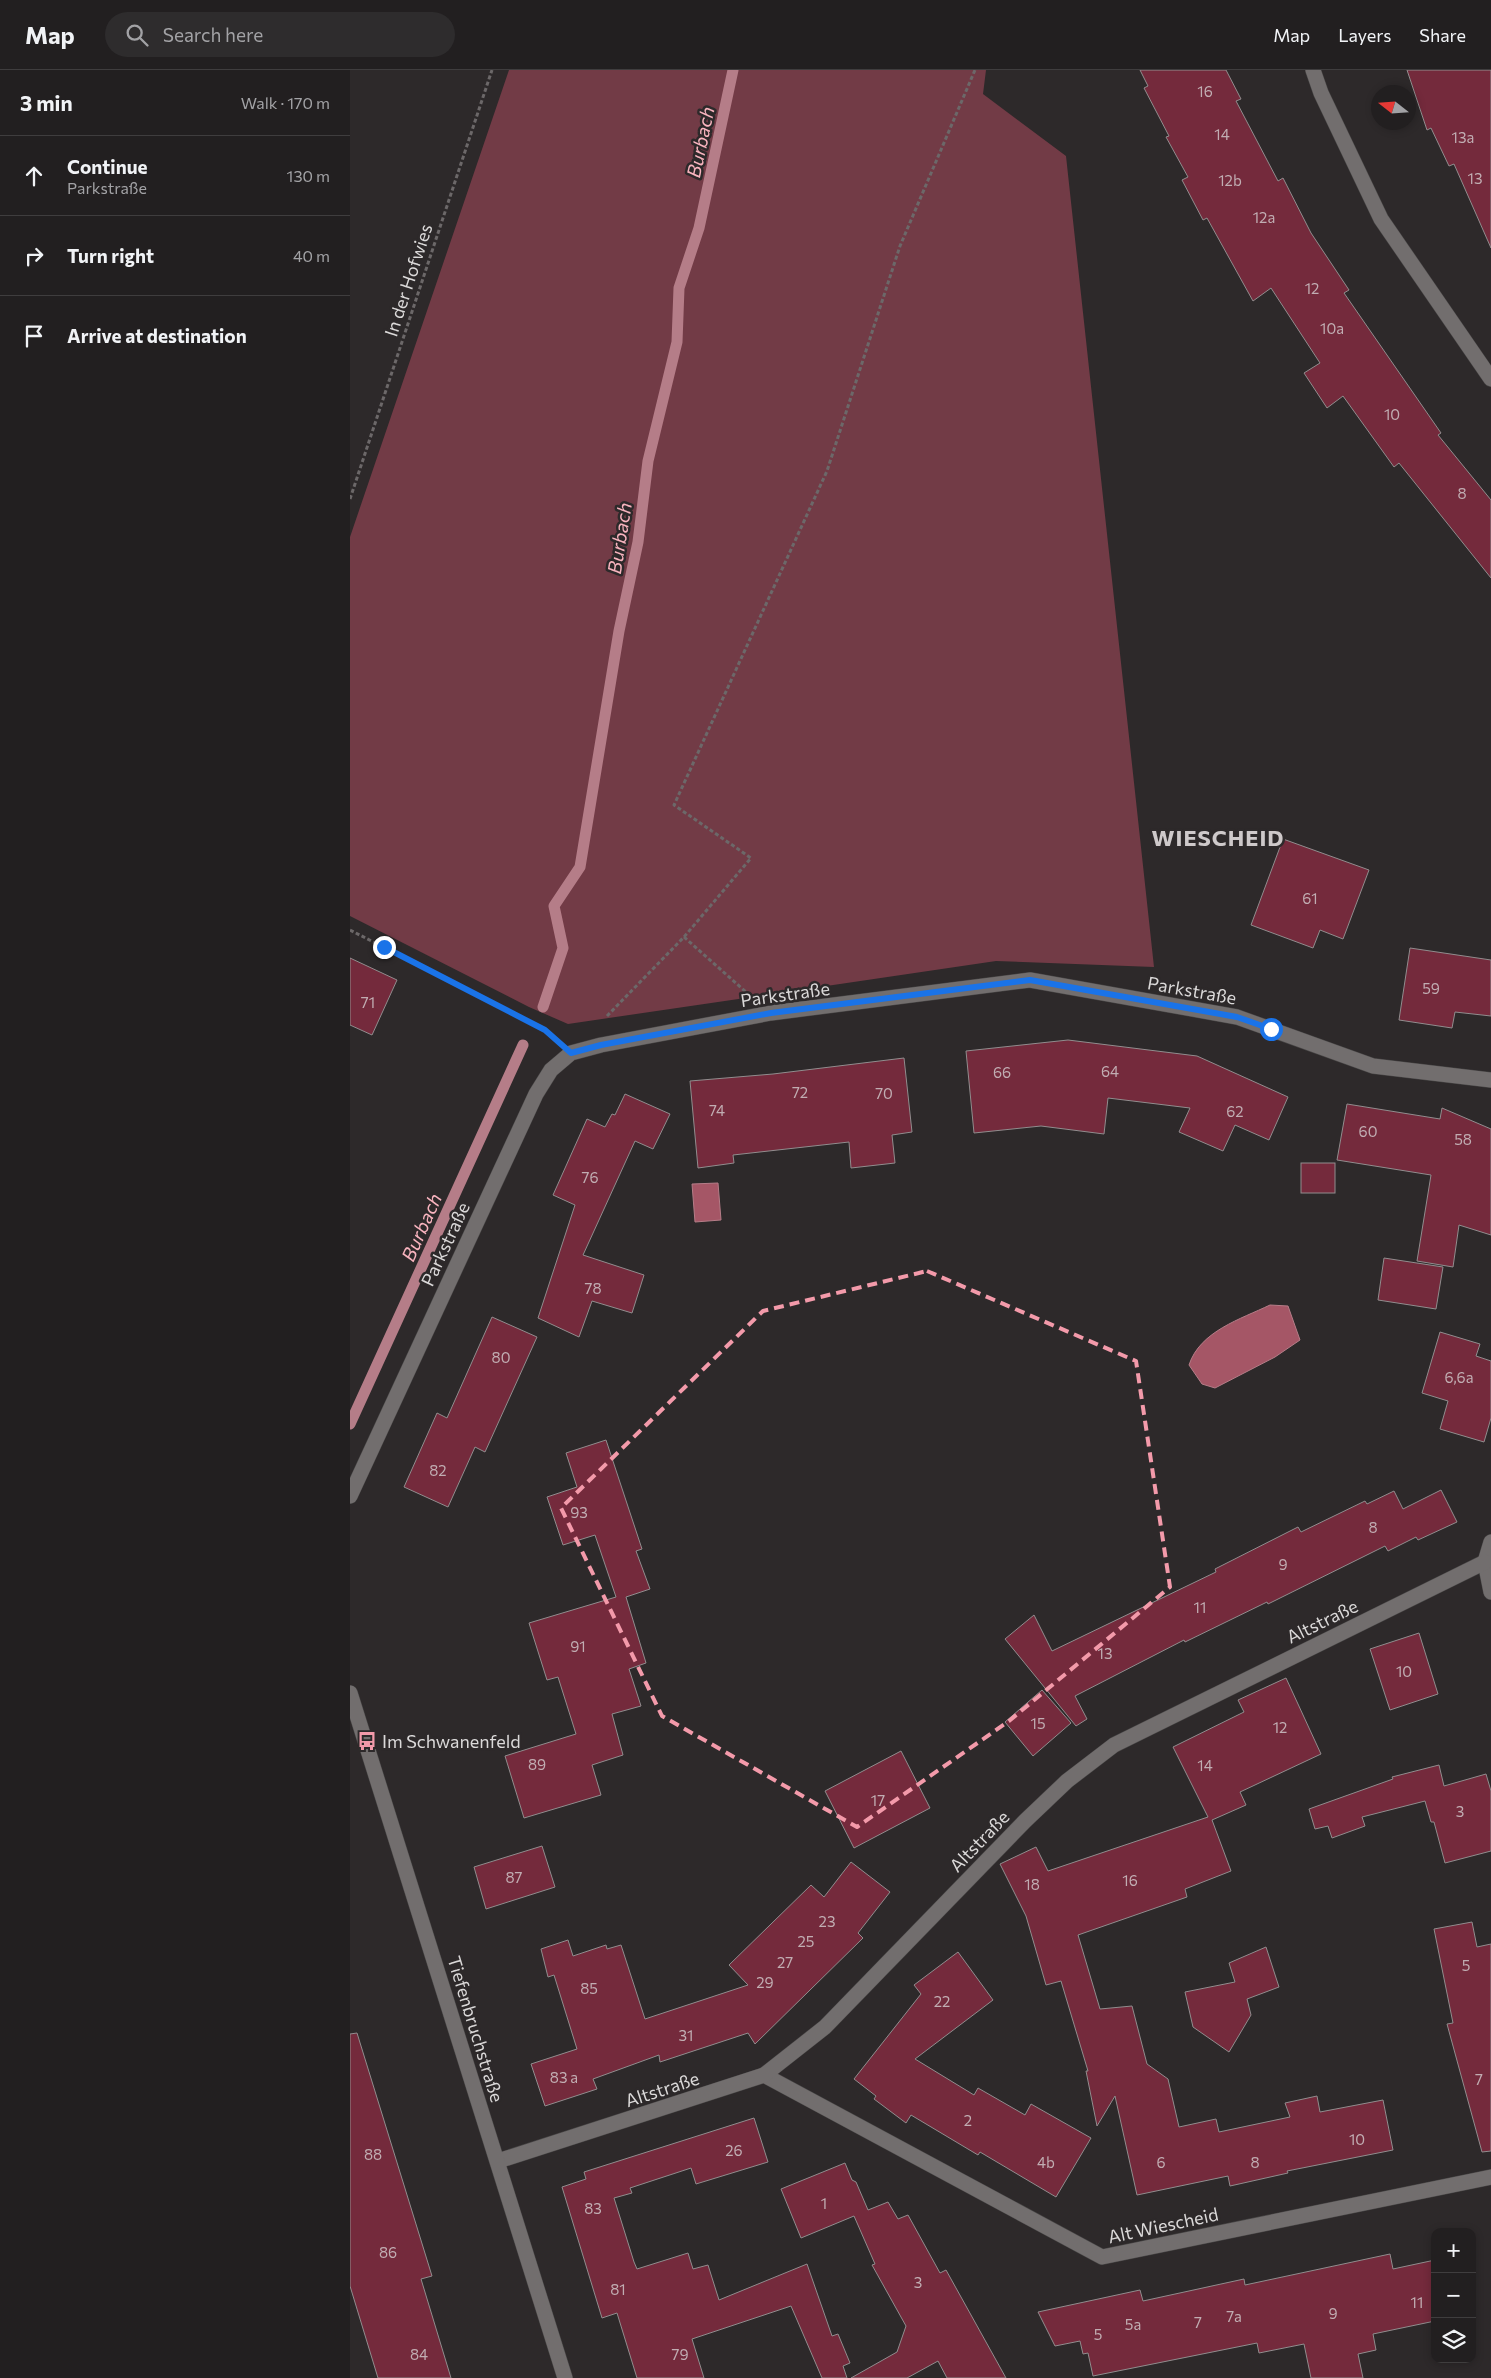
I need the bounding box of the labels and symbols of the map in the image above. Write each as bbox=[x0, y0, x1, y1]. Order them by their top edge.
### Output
house number: 16 bbox=[1197, 82, 1213, 100]
north arrow bbox=[1371, 85, 1416, 130]
water label: Burbach bbox=[681, 104, 719, 180]
house number: 14 bbox=[1214, 125, 1230, 143]
house number: 13a bbox=[1452, 128, 1474, 146]
house number: 13 bbox=[1468, 169, 1482, 187]
house number: 12b bbox=[1218, 171, 1242, 189]
house number: 12a bbox=[1253, 208, 1275, 226]
street label: In der Hofwies bbox=[379, 221, 437, 339]
house number: 12 bbox=[1305, 279, 1319, 297]
house number: 10a bbox=[1320, 319, 1344, 337]
house number: 10 bbox=[1384, 405, 1400, 423]
house number: 8 bbox=[1457, 484, 1467, 502]
water label: Burbach bbox=[602, 501, 636, 575]
district label: WIESCHEID bbox=[1151, 824, 1285, 851]
house number: 61 bbox=[1302, 889, 1318, 907]
route end bbox=[373, 936, 396, 959]
street label: Parkstraße bbox=[1146, 971, 1238, 1009]
street label: Parkstraße bbox=[739, 977, 831, 1011]
house number: 59 bbox=[1422, 979, 1440, 997]
house number: 71 bbox=[361, 993, 375, 1011]
route start bbox=[1260, 1018, 1283, 1041]
house number: 64 bbox=[1101, 1062, 1119, 1080]
house number: 66 bbox=[993, 1063, 1011, 1081]
house number: 72 bbox=[792, 1083, 808, 1101]
house number: 70 bbox=[875, 1084, 893, 1102]
house number: 74 bbox=[709, 1101, 725, 1119]
house number: 62 bbox=[1226, 1102, 1244, 1120]
house number: 60 bbox=[1359, 1122, 1377, 1140]
house number: 58 bbox=[1454, 1130, 1472, 1148]
house number: 76 bbox=[582, 1168, 598, 1186]
water label: Burbach bbox=[396, 1189, 446, 1265]
street label: Parkstraße bbox=[416, 1199, 474, 1289]
house number: 78 bbox=[585, 1279, 601, 1297]
house number: 80 bbox=[492, 1348, 510, 1366]
house number: 6,6a bbox=[1445, 1368, 1474, 1386]
house number: 82 bbox=[429, 1461, 447, 1479]
house number: 93 bbox=[570, 1503, 588, 1521]
house number: 8 bbox=[1368, 1518, 1378, 1536]
house number: 9 bbox=[1278, 1555, 1288, 1573]
street label: Altstraße bbox=[1283, 1594, 1361, 1648]
house number: 11 bbox=[1194, 1598, 1206, 1616]
house number: 91 bbox=[570, 1637, 586, 1655]
house number: 13 bbox=[1098, 1644, 1112, 1662]
house number: 10 bbox=[1396, 1662, 1412, 1680]
house number: 15 bbox=[1030, 1714, 1046, 1732]
house number: 12 bbox=[1273, 1718, 1287, 1736]
bus stop icon: Im Schwanenfeld bbox=[356, 1730, 378, 1752]
place label: Im Schwanenfeld bbox=[382, 1730, 521, 1752]
house number: 89 bbox=[528, 1755, 546, 1773]
house number: 14 bbox=[1197, 1756, 1213, 1774]
house number: 17 bbox=[871, 1791, 885, 1809]
house number: 3 bbox=[1456, 1802, 1464, 1820]
street label: Altstraße bbox=[944, 1806, 1014, 1876]
house number: 87 bbox=[506, 1868, 523, 1886]
house number: 16 bbox=[1122, 1871, 1138, 1889]
house number: 18 bbox=[1024, 1875, 1040, 1893]
house number: 23 bbox=[819, 1912, 835, 1930]
house number: 25 bbox=[798, 1932, 814, 1950]
street label: Tiefenbruchstraße bbox=[443, 1953, 509, 2105]
house number: 27 bbox=[777, 1953, 793, 1971]
house number: 5 bbox=[1462, 1956, 1470, 1974]
house number: 29 bbox=[756, 1973, 774, 1991]
house number: 85 bbox=[580, 1979, 598, 1997]
house number: 22 bbox=[934, 1992, 950, 2010]
house number: 31 bbox=[679, 2026, 693, 2044]
street label: Altstraße bbox=[622, 2067, 702, 2111]
house number: 83 a bbox=[550, 2068, 578, 2086]
house number: 7 bbox=[1475, 2070, 1483, 2088]
house number: 2 bbox=[964, 2111, 972, 2129]
house number: 10 bbox=[1349, 2130, 1365, 2148]
house number: 26 bbox=[725, 2141, 743, 2159]
house number: 88 bbox=[364, 2145, 382, 2163]
house number: 4b bbox=[1037, 2153, 1055, 2171]
house number: 6 bbox=[1156, 2153, 1166, 2171]
house number: 8 bbox=[1250, 2153, 1260, 2171]
house number: 1 bbox=[821, 2194, 827, 2212]
house number: 83 bbox=[584, 2199, 602, 2217]
street label: Alt Wiescheid bbox=[1106, 2203, 1220, 2247]
house number: 86 bbox=[379, 2243, 397, 2261]
house number: 3 bbox=[914, 2273, 922, 2291]
house number: 81 bbox=[610, 2280, 626, 2298]
house number: 11 bbox=[1411, 2293, 1423, 2311]
house number: 9 bbox=[1328, 2304, 1338, 2322]
house number: 7a bbox=[1226, 2307, 1242, 2325]
house number: 7 bbox=[1194, 2313, 1202, 2331]
house number: 5a bbox=[1125, 2315, 1141, 2333]
house number: 5 bbox=[1094, 2325, 1102, 2343]
house number: 84 bbox=[410, 2345, 428, 2363]
house number: 79 bbox=[672, 2345, 688, 2363]

